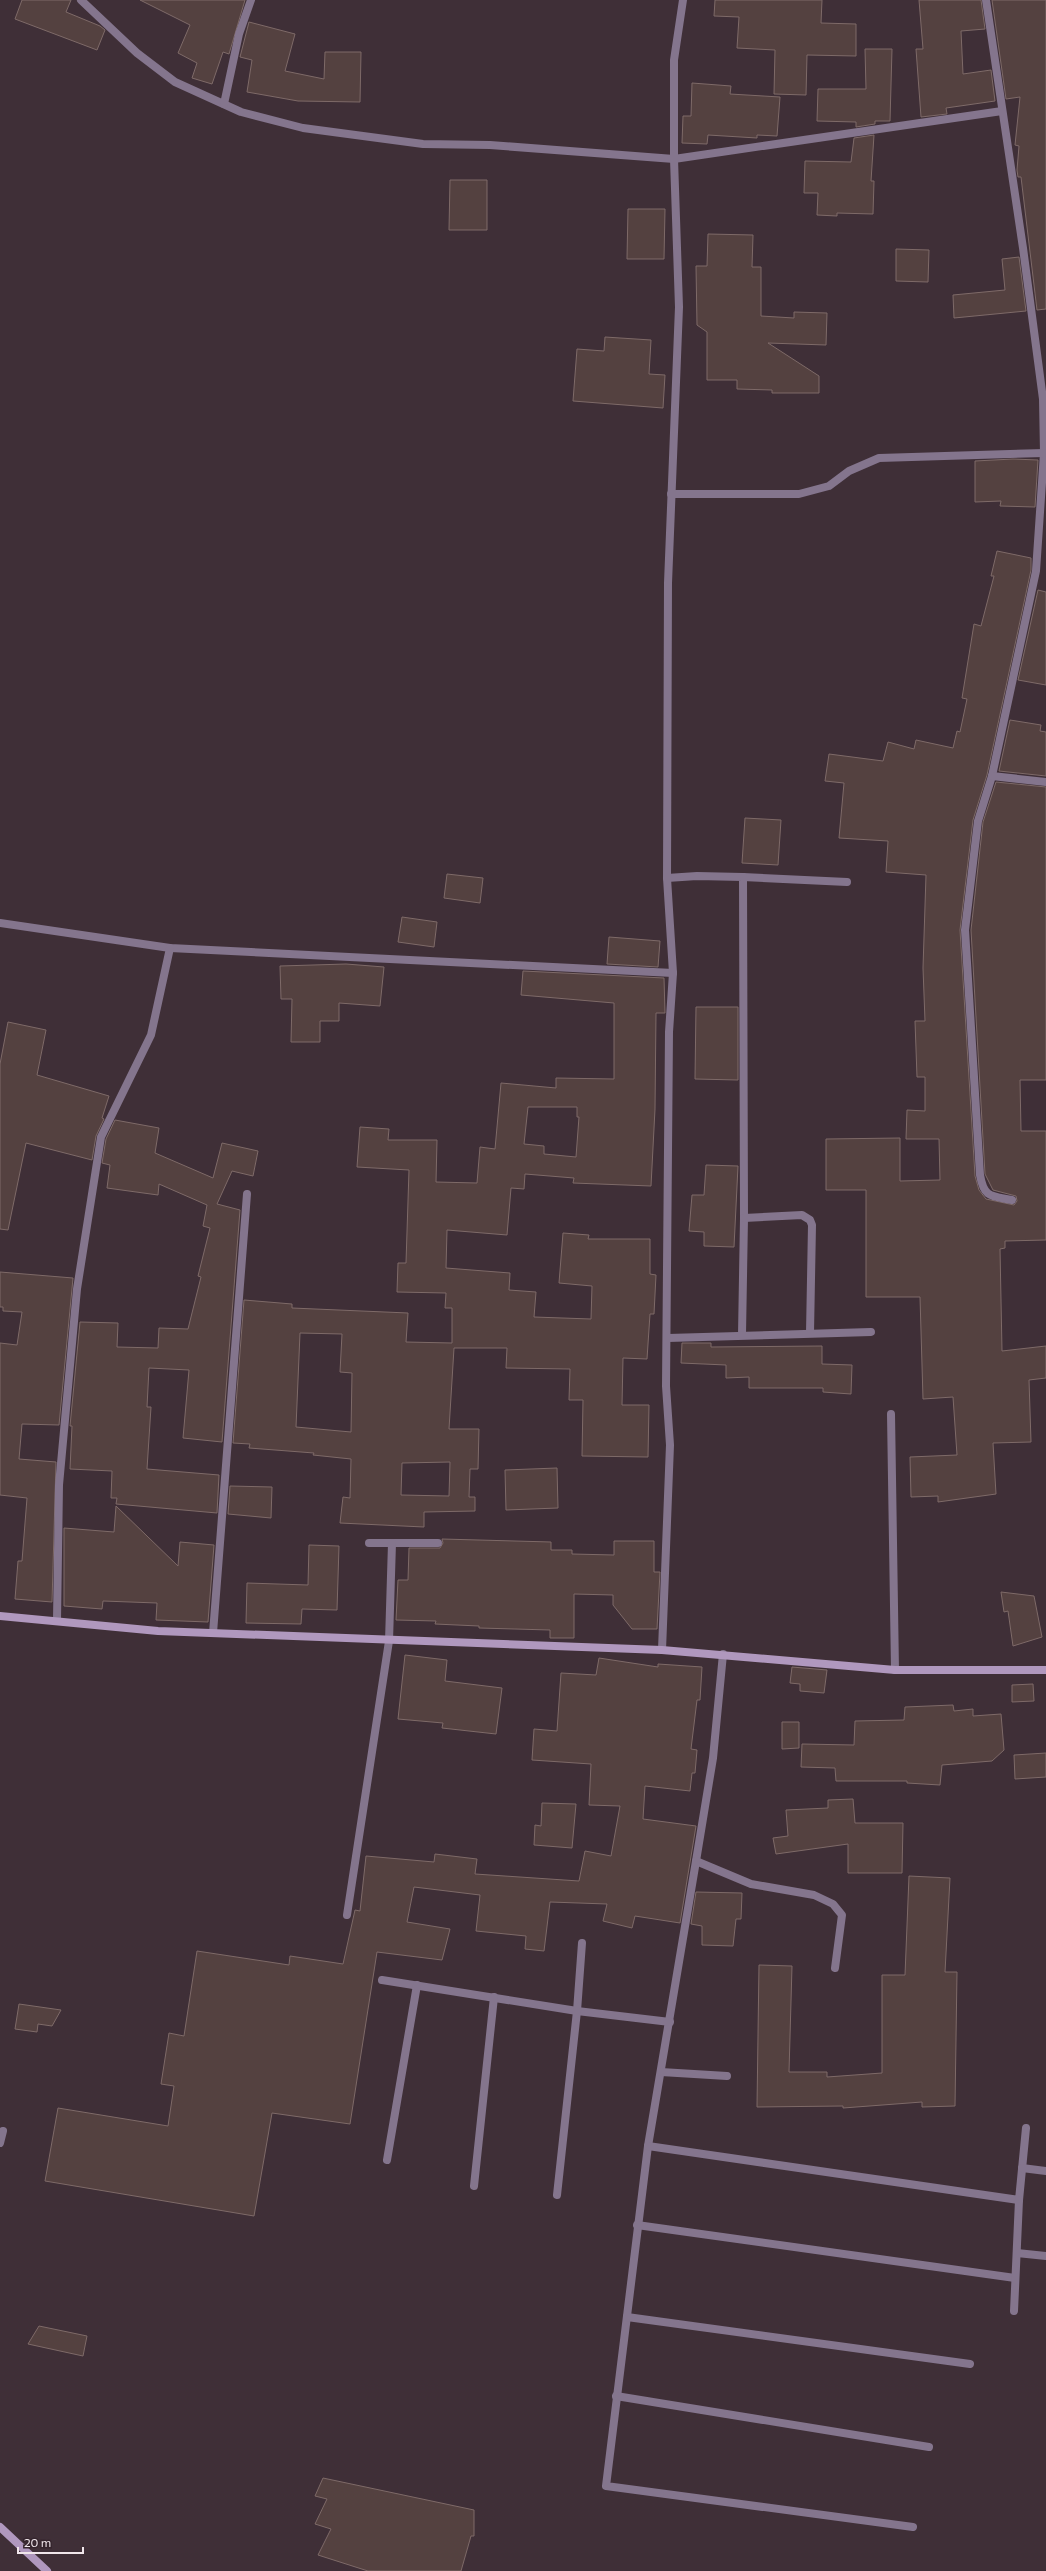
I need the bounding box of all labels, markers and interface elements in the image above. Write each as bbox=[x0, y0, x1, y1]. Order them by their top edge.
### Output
scale bar bbox=[18, 2529, 83, 2555]
text: 20 m bbox=[24, 2535, 51, 2549]

